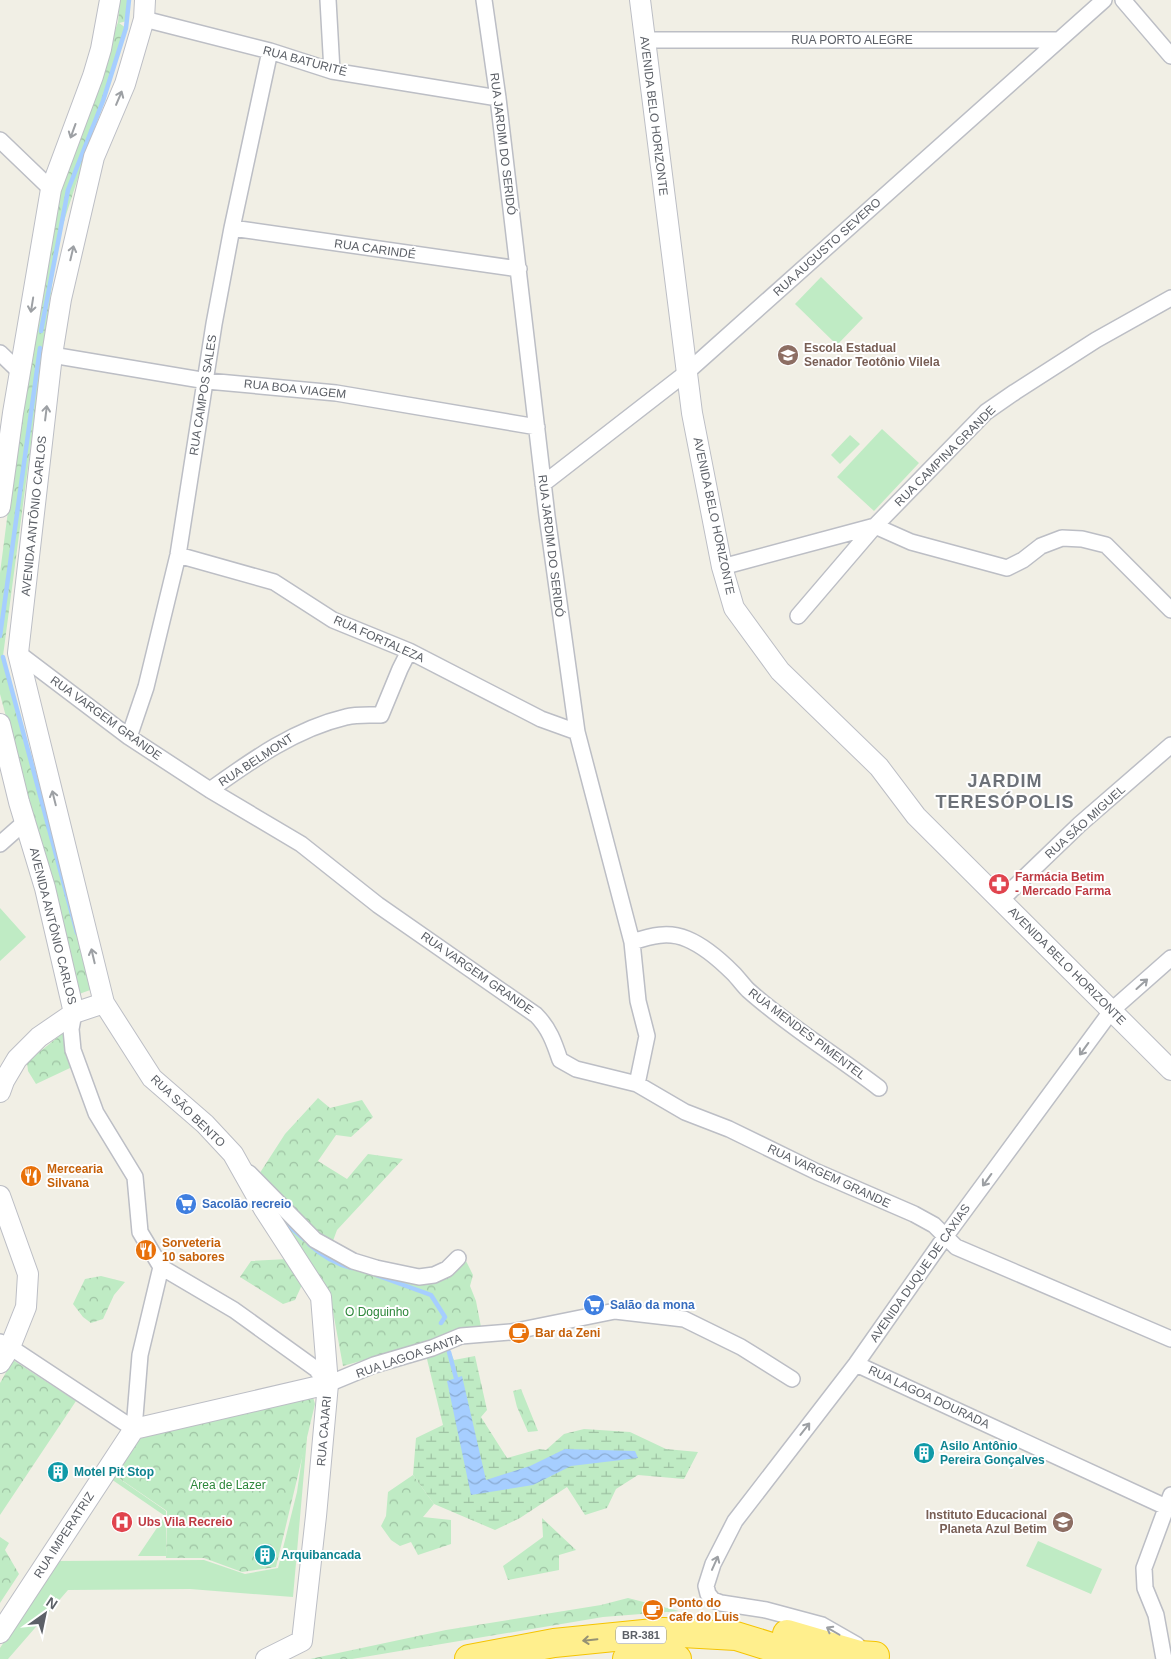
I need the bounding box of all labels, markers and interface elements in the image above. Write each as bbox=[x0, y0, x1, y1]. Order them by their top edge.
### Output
street label: RUA PORTO ALEGRE bbox=[791, 33, 913, 47]
street label: AVENIDA BELO HORIZONTE bbox=[637, 36, 671, 196]
street label: RUA BATURITÉ bbox=[261, 42, 349, 79]
street label: RUA JARDIM DO SERIDÓ bbox=[487, 72, 520, 216]
one-way arrow bbox=[115, 91, 124, 106]
one-way arrow bbox=[68, 122, 77, 138]
street label: RUA AUGUSTO SEVERO bbox=[770, 195, 884, 299]
street label: RUA CARINDÉ bbox=[333, 235, 417, 262]
one-way arrow bbox=[68, 245, 77, 261]
one-way arrow bbox=[27, 297, 37, 313]
street label: RUA CAMPOS SALES bbox=[187, 334, 219, 456]
place label: Escola Estadual Senador Teotônio Vilela bbox=[804, 341, 940, 369]
school or university icon: Escola Estadual Senador Teotônio Vilela bbox=[776, 343, 800, 367]
street label: RUA BOA VIAGEM bbox=[243, 377, 347, 401]
street label: RUA CAMPINA GRANDE bbox=[892, 403, 998, 509]
one-way arrow bbox=[41, 405, 51, 421]
street label: AVENIDA ANTÔNIO CARLOS bbox=[18, 435, 49, 597]
street label: AVENIDA BELO HORIZONTE bbox=[690, 436, 738, 596]
street label: RUA JARDIM DO SERIDÓ bbox=[535, 474, 568, 618]
street label: RUA FORTALEZA bbox=[332, 613, 426, 665]
street label: RUA VARGEM GRANDE bbox=[48, 673, 164, 763]
street label: RUA BELMONT bbox=[216, 730, 296, 789]
district label: JARDIM TERESÓPOLIS bbox=[935, 771, 1075, 812]
street label: RUA SÃO MIGUEL bbox=[1042, 782, 1128, 862]
one-way arrow bbox=[49, 790, 58, 806]
street label: AVENIDA ANTÔNIO CARLOS bbox=[27, 846, 80, 1006]
place label: Farmácia Betim - Mercado Farma bbox=[1015, 870, 1111, 898]
pharmacy icon: Farmácia Betim - Mercado Farma bbox=[987, 872, 1011, 896]
street label: AVENIDA BELO HORIZONTE bbox=[1005, 904, 1129, 1028]
street label: RUA VARGEM GRANDE bbox=[418, 929, 536, 1017]
one-way arrow bbox=[88, 948, 97, 964]
one-way arrow bbox=[1135, 978, 1148, 989]
street label: RUA MENDES PIMENTEL bbox=[746, 985, 868, 1083]
one-way arrow bbox=[1078, 1042, 1089, 1055]
street label: RUA SÃO BENTO bbox=[148, 1072, 228, 1150]
street label: RUA VARGEM GRANDE bbox=[765, 1141, 893, 1211]
place label: Mercearia Silvana bbox=[47, 1162, 103, 1190]
restaurant icon: Mercearia Silvana bbox=[19, 1164, 43, 1188]
one-way arrow bbox=[982, 1173, 992, 1187]
supermarket icon: Sacolão recreio bbox=[174, 1192, 198, 1216]
place label: Sacolão recreio bbox=[202, 1197, 291, 1211]
street label: AVENIDA DUQUE DE CAXIAS bbox=[867, 1201, 973, 1345]
place label: Sorveteria 10 sabores bbox=[162, 1236, 225, 1264]
restaurant icon: Sorveteria 10 sabores bbox=[134, 1238, 158, 1262]
supermarket icon: Salão da mona bbox=[582, 1293, 606, 1317]
place label: Salão da mona bbox=[610, 1298, 695, 1312]
park label: O Doguinho bbox=[345, 1305, 409, 1319]
cafe icon: Bar da Zeni bbox=[507, 1321, 531, 1345]
place label: Bar da Zeni bbox=[535, 1326, 600, 1340]
street label: RUA LAGOA SANTA bbox=[354, 1331, 464, 1381]
street label: RUA LAGOA DOURADA bbox=[866, 1363, 992, 1431]
street label: RUA CAJARI bbox=[314, 1395, 334, 1467]
one-way arrow bbox=[799, 1422, 810, 1435]
place label: Asilo Antônio Pereira Gonçalves bbox=[940, 1439, 1045, 1467]
building icon: Asilo Antônio Pereira Gonçalves bbox=[912, 1441, 936, 1465]
building icon: Motel Pit Stop bbox=[46, 1460, 70, 1484]
place label: Motel Pit Stop bbox=[74, 1465, 154, 1479]
park label: Area de Lazer bbox=[190, 1478, 266, 1492]
street label: RUA IMPERATRIZ bbox=[31, 1489, 97, 1581]
place label: Instituto Educacional Planeta Azul Betim bbox=[926, 1508, 1047, 1536]
hospital icon: Ubs Vila Recreio bbox=[110, 1510, 134, 1534]
school or university icon: Instituto Educacional Planeta Azul Betim bbox=[1051, 1510, 1075, 1534]
place label: Ubs Vila Recreio bbox=[138, 1515, 233, 1529]
building icon: Arquibancada bbox=[253, 1543, 277, 1567]
place label: Arquibancada bbox=[281, 1548, 361, 1562]
one-way arrow bbox=[710, 1556, 720, 1571]
north arrow bbox=[20, 1589, 70, 1639]
text: N bbox=[43, 1594, 61, 1613]
place label: Ponto do cafe do Luis bbox=[669, 1596, 739, 1624]
cafe icon: Ponto do cafe do Luis bbox=[641, 1598, 665, 1622]
road number: BR-381 bbox=[616, 1626, 666, 1644]
one-way arrow bbox=[826, 1626, 841, 1636]
one-way arrow bbox=[583, 1635, 599, 1645]

